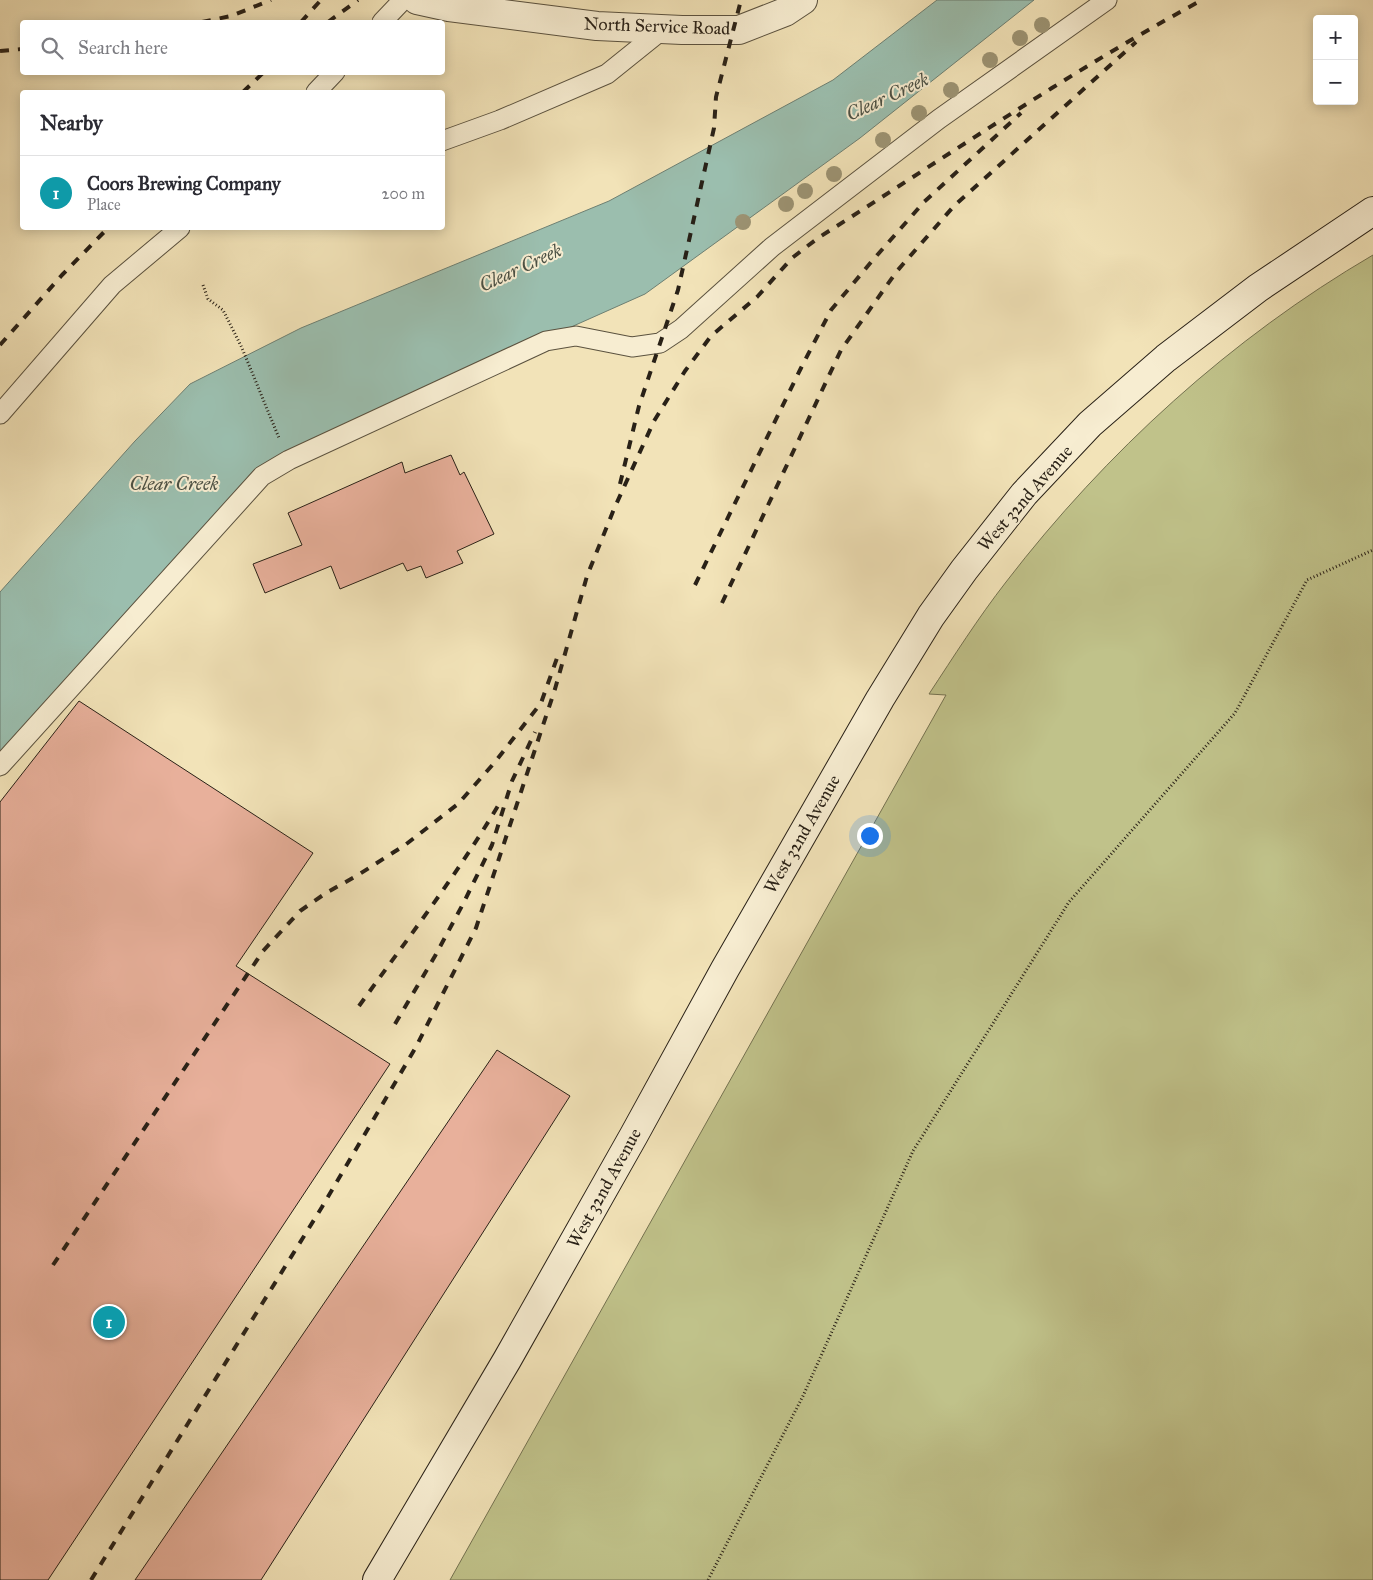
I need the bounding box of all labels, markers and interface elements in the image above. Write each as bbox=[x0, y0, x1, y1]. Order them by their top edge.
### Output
street label: North Service Road bbox=[583, 12, 731, 40]
map controls bbox=[1313, 15, 1358, 105]
button: + bbox=[1313, 15, 1358, 60]
search box bbox=[20, 20, 445, 75]
icon: search bbox=[38, 34, 66, 62]
text: Search here bbox=[78, 36, 168, 59]
button: − bbox=[1313, 60, 1358, 105]
water label: Clear Creek bbox=[842, 67, 933, 126]
text: Nearby bbox=[40, 110, 103, 136]
text: Coors Brewing Company bbox=[87, 172, 281, 195]
text: 1 bbox=[53, 184, 59, 203]
text: 200 m bbox=[382, 184, 425, 203]
text: Place bbox=[87, 195, 121, 214]
water label: Clear Creek bbox=[475, 238, 566, 297]
street label: West 32nd Avenue bbox=[973, 440, 1077, 556]
water label: Clear Creek bbox=[130, 472, 219, 495]
street label: West 32nd Avenue bbox=[759, 771, 845, 897]
your location bbox=[857, 823, 883, 849]
street label: West 32nd Avenue bbox=[562, 1124, 646, 1252]
pin: 1 bbox=[93, 1303, 125, 1341]

